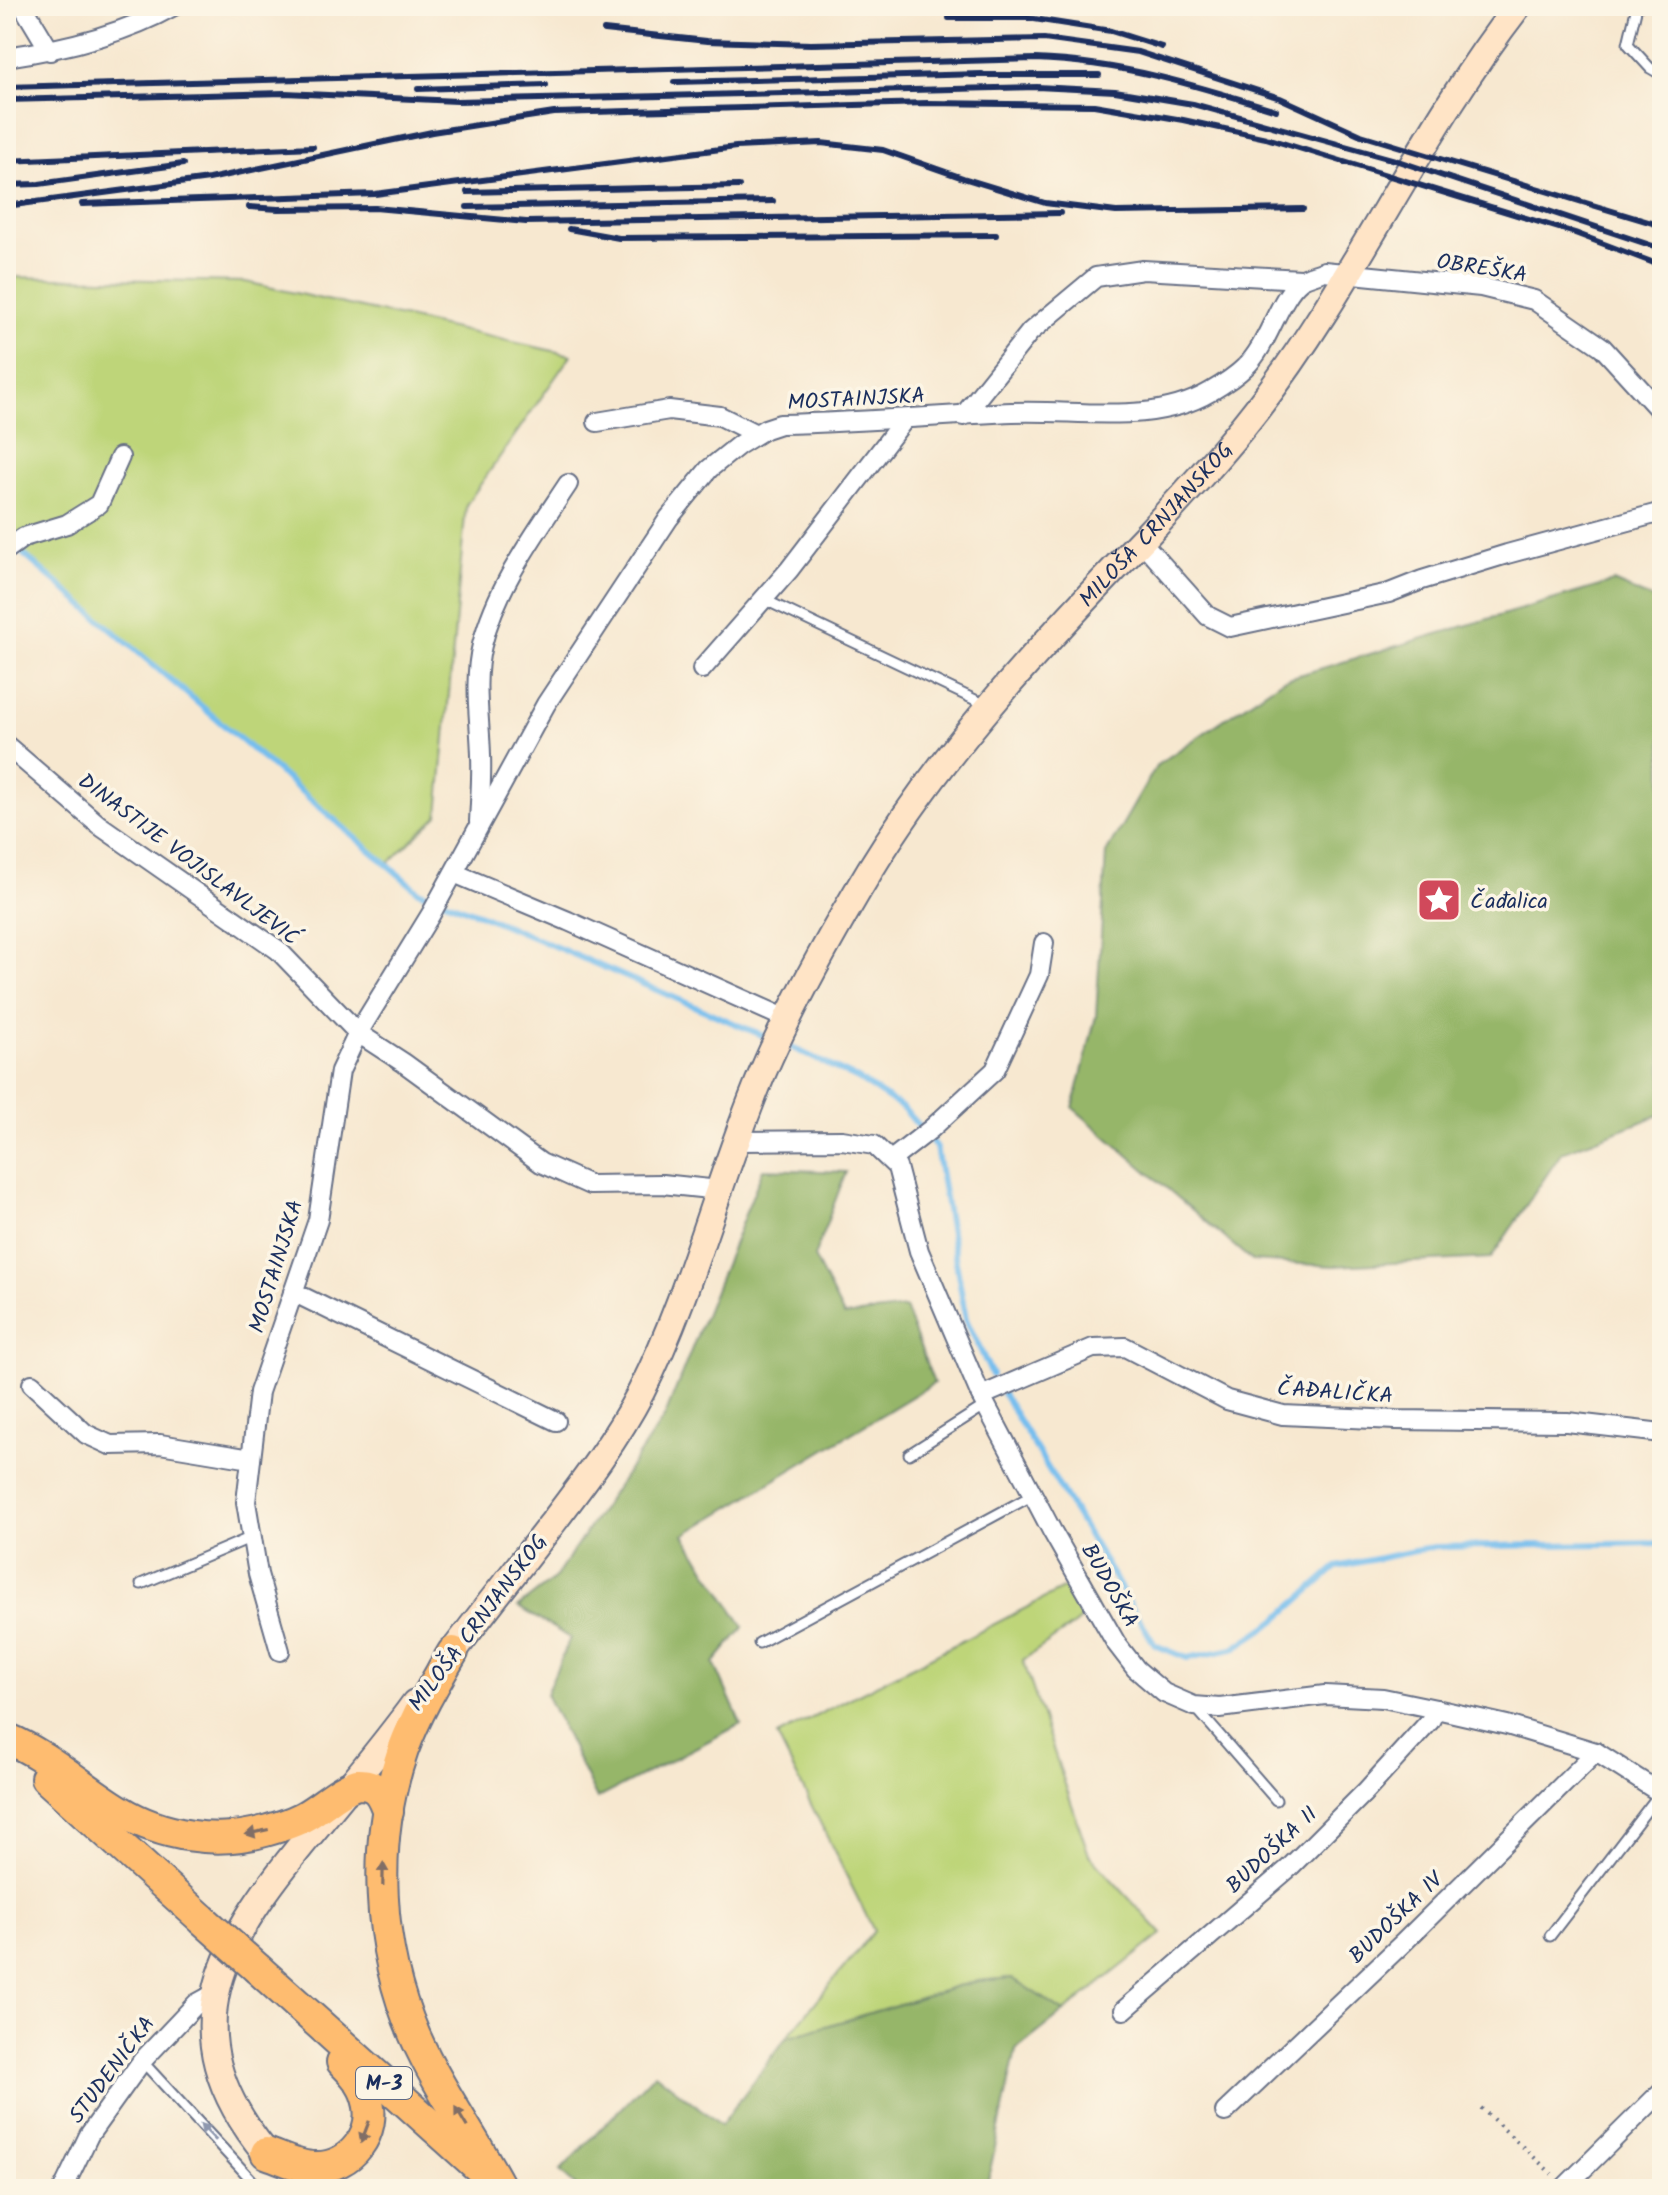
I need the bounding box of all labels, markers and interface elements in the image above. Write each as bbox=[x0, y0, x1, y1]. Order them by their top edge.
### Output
street label: OBREŠKA bbox=[1434, 245, 1529, 294]
street label: MOSTAINJSKA bbox=[786, 379, 926, 422]
street label: MILOŠA CRNJANSKOG bbox=[1072, 435, 1243, 616]
street label: DINASTIJE VOJISLAVLJEVIĆ bbox=[70, 765, 307, 957]
place icon: Čađalica bbox=[1415, 876, 1463, 924]
place label: Čađalica bbox=[1470, 885, 1548, 920]
street label: MOSTAINJSKA bbox=[241, 1196, 314, 1338]
street label: ČAĐALIČKA bbox=[1276, 1372, 1394, 1415]
street label: MILOŠA CRNJANSKOG bbox=[400, 1527, 558, 1720]
street label: BUDOŠKA bbox=[1070, 1537, 1147, 1635]
street label: BUDOŠKA II bbox=[1219, 1799, 1327, 1903]
one-way arrow bbox=[244, 1827, 269, 1839]
one-way arrow bbox=[377, 1861, 390, 1886]
street label: BUDOŠKA IV bbox=[1341, 1863, 1454, 1973]
street label: STUDENIČKA bbox=[61, 2009, 165, 2132]
road number: M-3 bbox=[356, 2067, 412, 2099]
one-way arrow bbox=[454, 2106, 468, 2128]
one-way arrow bbox=[358, 2120, 370, 2144]
one-way arrow bbox=[199, 2122, 217, 2141]

